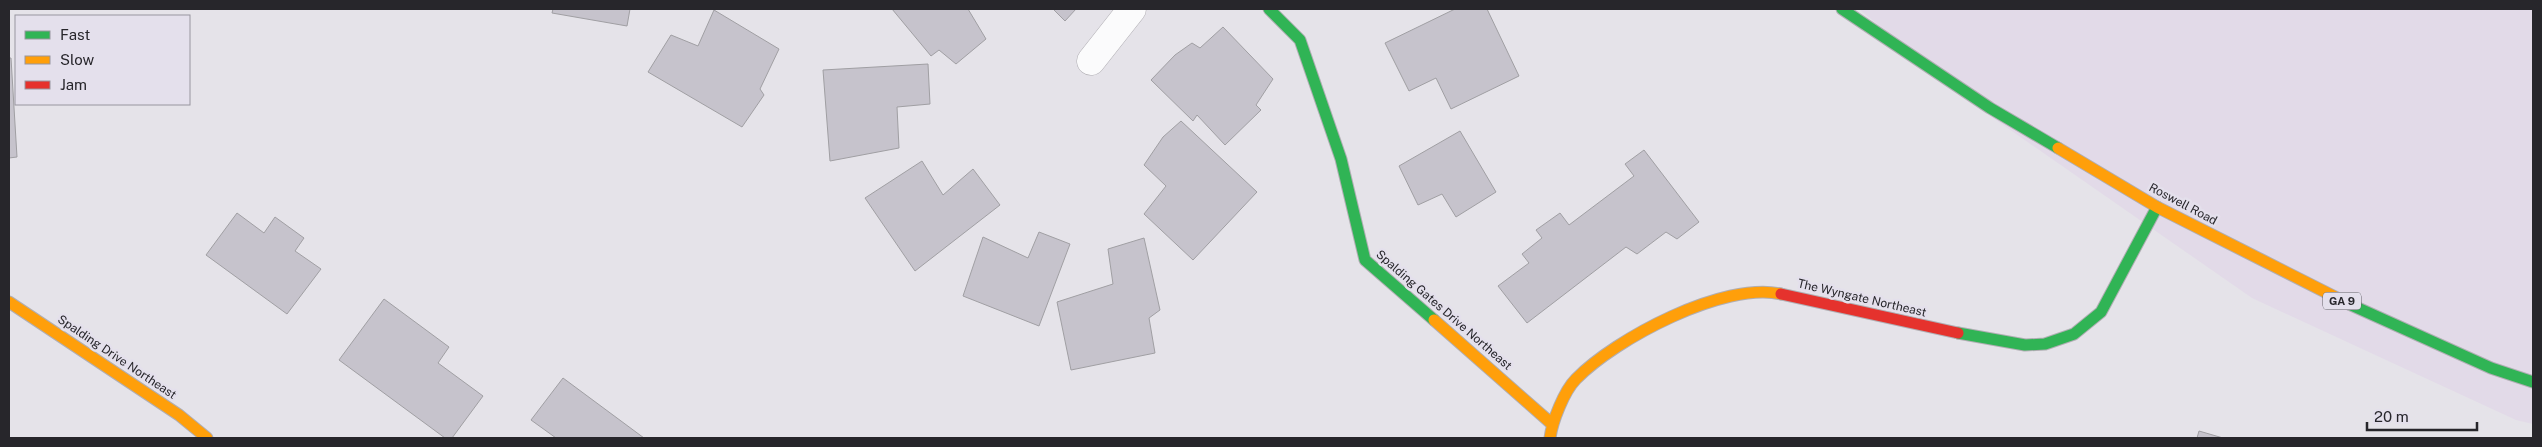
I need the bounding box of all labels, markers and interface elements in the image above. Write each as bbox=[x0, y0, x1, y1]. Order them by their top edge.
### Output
legend bbox=[15, 15, 190, 105]
text: Fast bbox=[60, 26, 90, 43]
text: Slow bbox=[60, 51, 95, 68]
text: Jam bbox=[60, 76, 87, 93]
street label: Roswell Road bbox=[2147, 180, 2219, 228]
street label: Spalding Gates Drive Northeast bbox=[1373, 247, 1515, 373]
street label: The Wyngate Northeast bbox=[1796, 276, 1928, 320]
road number: GA 9 bbox=[2323, 292, 2361, 310]
street label: Spalding Drive Northeast bbox=[55, 312, 179, 402]
scale bar bbox=[2367, 400, 2477, 432]
text: 20 m bbox=[2374, 408, 2409, 425]

